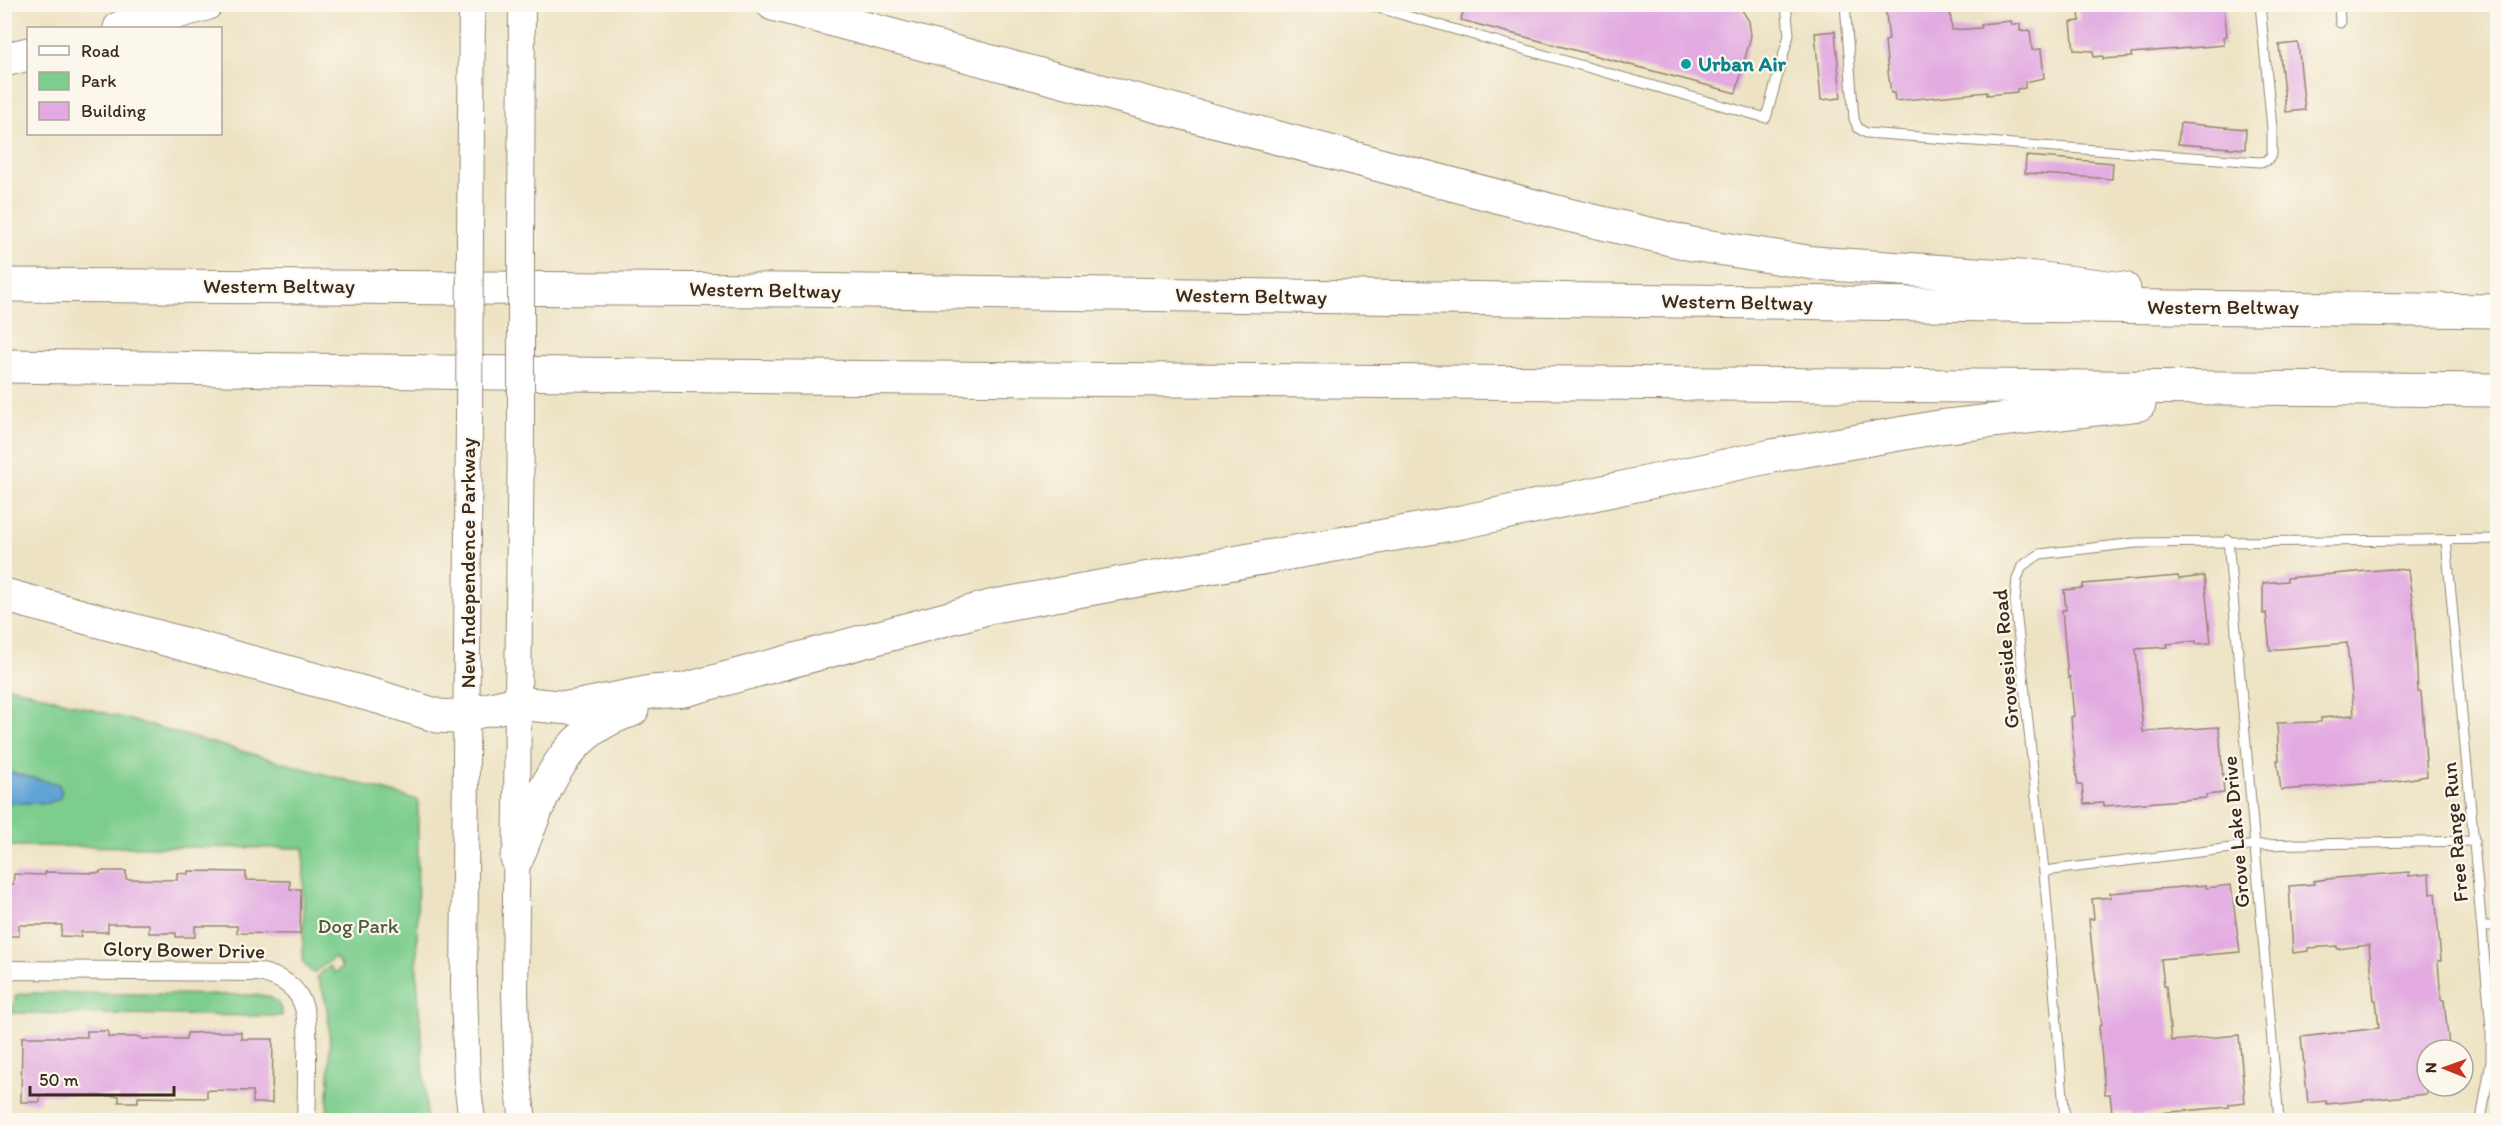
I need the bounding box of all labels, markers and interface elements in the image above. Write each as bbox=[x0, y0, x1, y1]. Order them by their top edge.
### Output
legend bbox=[27, 27, 222, 135]
text: Road bbox=[81, 40, 120, 62]
place label: Urban Air bbox=[1698, 51, 1787, 76]
marker: Urban Air bbox=[1679, 57, 1693, 71]
text: Park bbox=[81, 70, 116, 92]
text: Building bbox=[81, 100, 147, 122]
street label: Western Beltway bbox=[203, 273, 355, 298]
street label: Western Beltway bbox=[689, 276, 841, 303]
street label: Western Beltway bbox=[1175, 282, 1327, 309]
street label: Western Beltway bbox=[1661, 288, 1813, 315]
street label: Western Beltway bbox=[2147, 294, 2299, 319]
street label: New Independence Parkway bbox=[455, 437, 480, 688]
street label: Groveside Road bbox=[1987, 588, 2024, 730]
street label: Grove Lake Drive bbox=[2216, 755, 2255, 909]
street label: Free Range Run bbox=[2436, 761, 2473, 903]
park label: Dog Park bbox=[317, 913, 399, 938]
street label: Glory Bower Drive bbox=[103, 936, 265, 963]
north arrow bbox=[2415, 1038, 2475, 1098]
scale bar bbox=[30, 1059, 174, 1097]
text: N bbox=[2421, 1062, 2440, 1073]
text: 50 m bbox=[39, 1069, 79, 1091]

